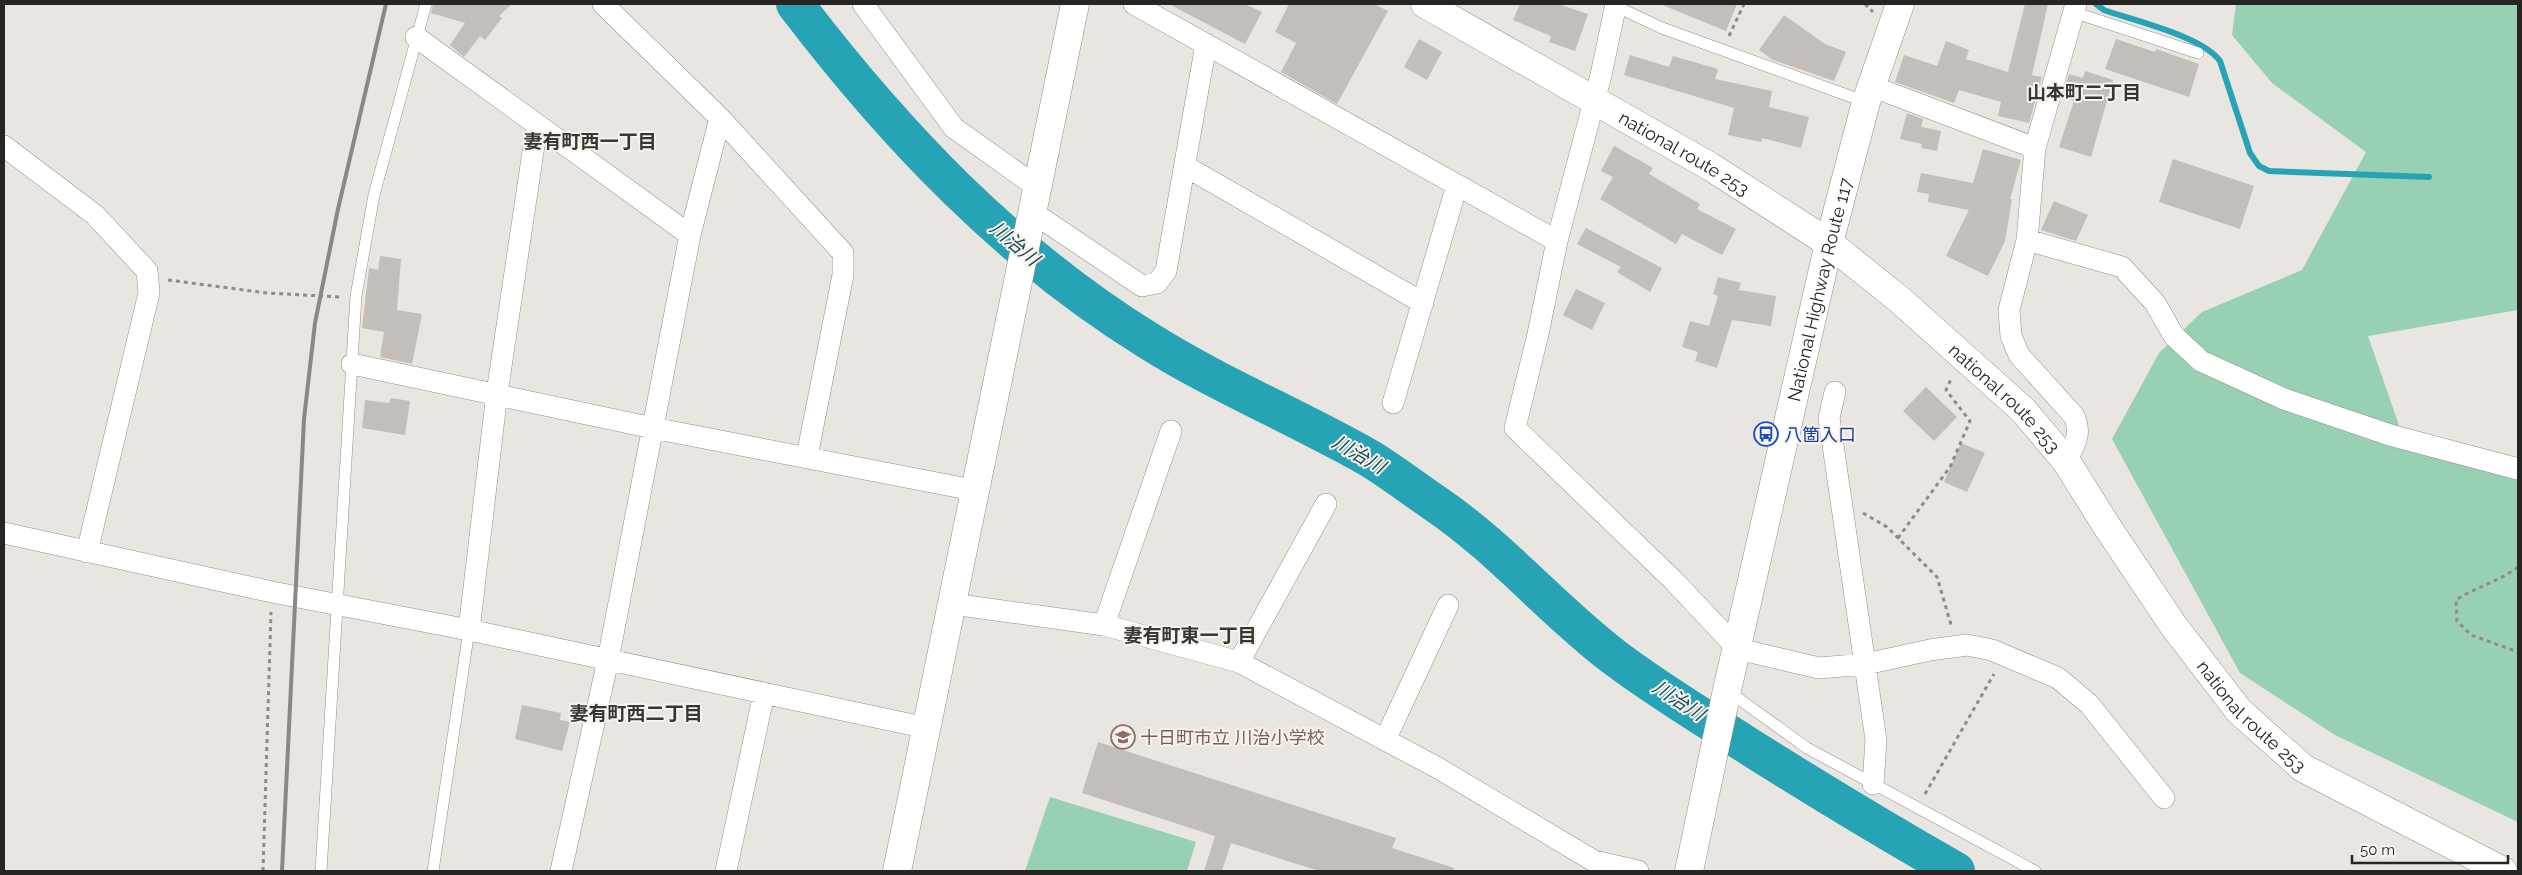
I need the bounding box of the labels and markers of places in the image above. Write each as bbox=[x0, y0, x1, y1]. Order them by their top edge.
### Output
bus stop icon: 八箇入口 bbox=[1753, 421, 1779, 447]
place label: 八箇入口 bbox=[1784, 424, 1856, 445]
school or university icon: 十日町市立 川治小学校 bbox=[1110, 724, 1136, 750]
place label: 十日町市立 川治小学校 bbox=[1140, 727, 1325, 748]

